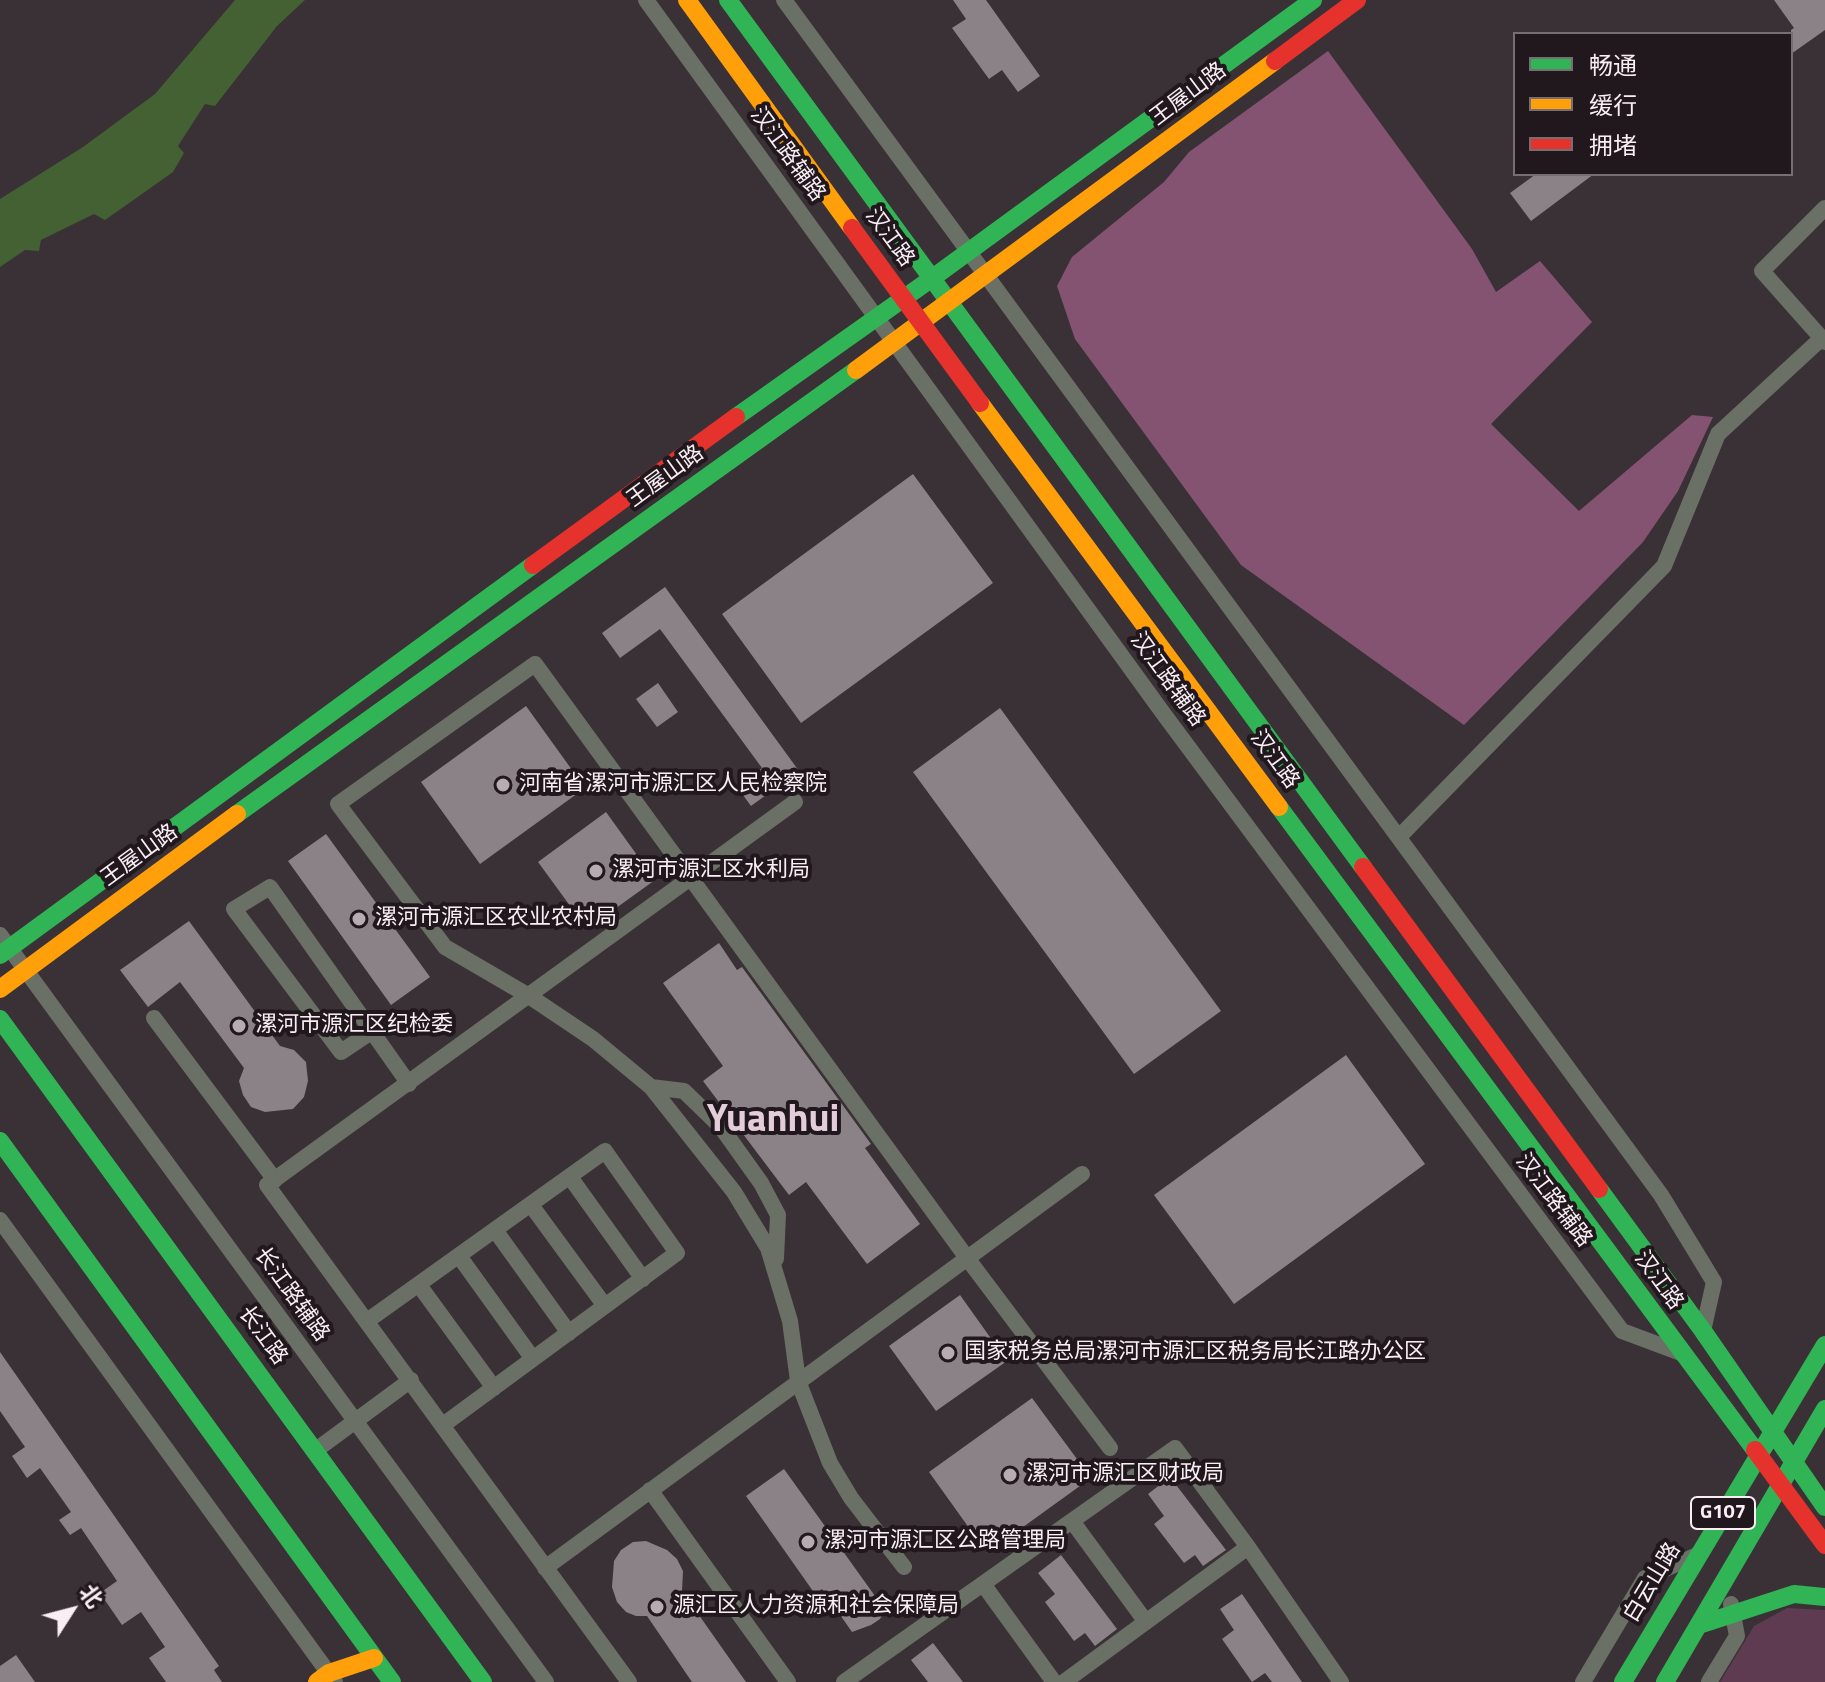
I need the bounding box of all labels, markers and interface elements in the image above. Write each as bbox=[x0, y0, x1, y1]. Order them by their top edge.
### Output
legend bbox=[1513, 32, 1793, 176]
text: 畅通 bbox=[1589, 47, 1637, 83]
street label: 王屋山路 bbox=[1146, 58, 1232, 132]
text: 缓行 bbox=[1589, 87, 1637, 123]
street label: 汉江路辅路 bbox=[744, 103, 830, 207]
text: 拥堵 bbox=[1589, 127, 1637, 163]
street label: 汉江路 bbox=[859, 204, 919, 272]
street label: 王屋山路 bbox=[623, 440, 709, 514]
street label: 汉江路辅路 bbox=[1124, 628, 1210, 732]
street label: 汉江路 bbox=[1244, 726, 1304, 794]
place label: 河南省漯河市源汇区人民检察院 bbox=[519, 772, 827, 798]
marker: 河南省漯河市源汇区人民检察院 bbox=[494, 776, 512, 794]
street label: 王屋山路 bbox=[97, 819, 183, 893]
place label: 漯河市源汇区水利局 bbox=[612, 858, 810, 884]
marker: 漯河市源汇区水利局 bbox=[587, 862, 605, 880]
place label: 漯河市源汇区农业农村局 bbox=[375, 906, 617, 932]
marker: 漯河市源汇区农业农村局 bbox=[350, 910, 368, 928]
place label: 漯河市源汇区纪检委 bbox=[255, 1013, 453, 1039]
marker: 漯河市源汇区纪检委 bbox=[230, 1017, 248, 1035]
district label: Yuanhui bbox=[707, 1099, 839, 1145]
street label: 汉江路辅路 bbox=[1509, 1149, 1597, 1253]
street label: 长江路辅路 bbox=[248, 1243, 334, 1347]
street label: 汉江路 bbox=[1628, 1247, 1688, 1315]
street label: 长江路 bbox=[232, 1302, 292, 1370]
place label: 国家税务总局漯河市源汇区税务局长江路办公区 bbox=[964, 1340, 1426, 1366]
marker: 国家税务总局漯河市源汇区税务局长江路办公区 bbox=[939, 1344, 957, 1362]
place label: 漯河市源汇区财政局 bbox=[1026, 1462, 1224, 1488]
marker: 漯河市源汇区财政局 bbox=[1001, 1466, 1019, 1484]
road number: G107 bbox=[1691, 1497, 1755, 1529]
place label: 漯河市源汇区公路管理局 bbox=[824, 1529, 1066, 1555]
marker: 漯河市源汇区公路管理局 bbox=[799, 1533, 817, 1551]
street label: 白云山路 bbox=[1619, 1538, 1687, 1628]
north arrow bbox=[32, 1570, 112, 1650]
text: 北 bbox=[71, 1577, 112, 1615]
place label: 源汇区人力资源和社会保障局 bbox=[673, 1594, 959, 1620]
marker: 源汇区人力资源和社会保障局 bbox=[648, 1598, 666, 1616]

